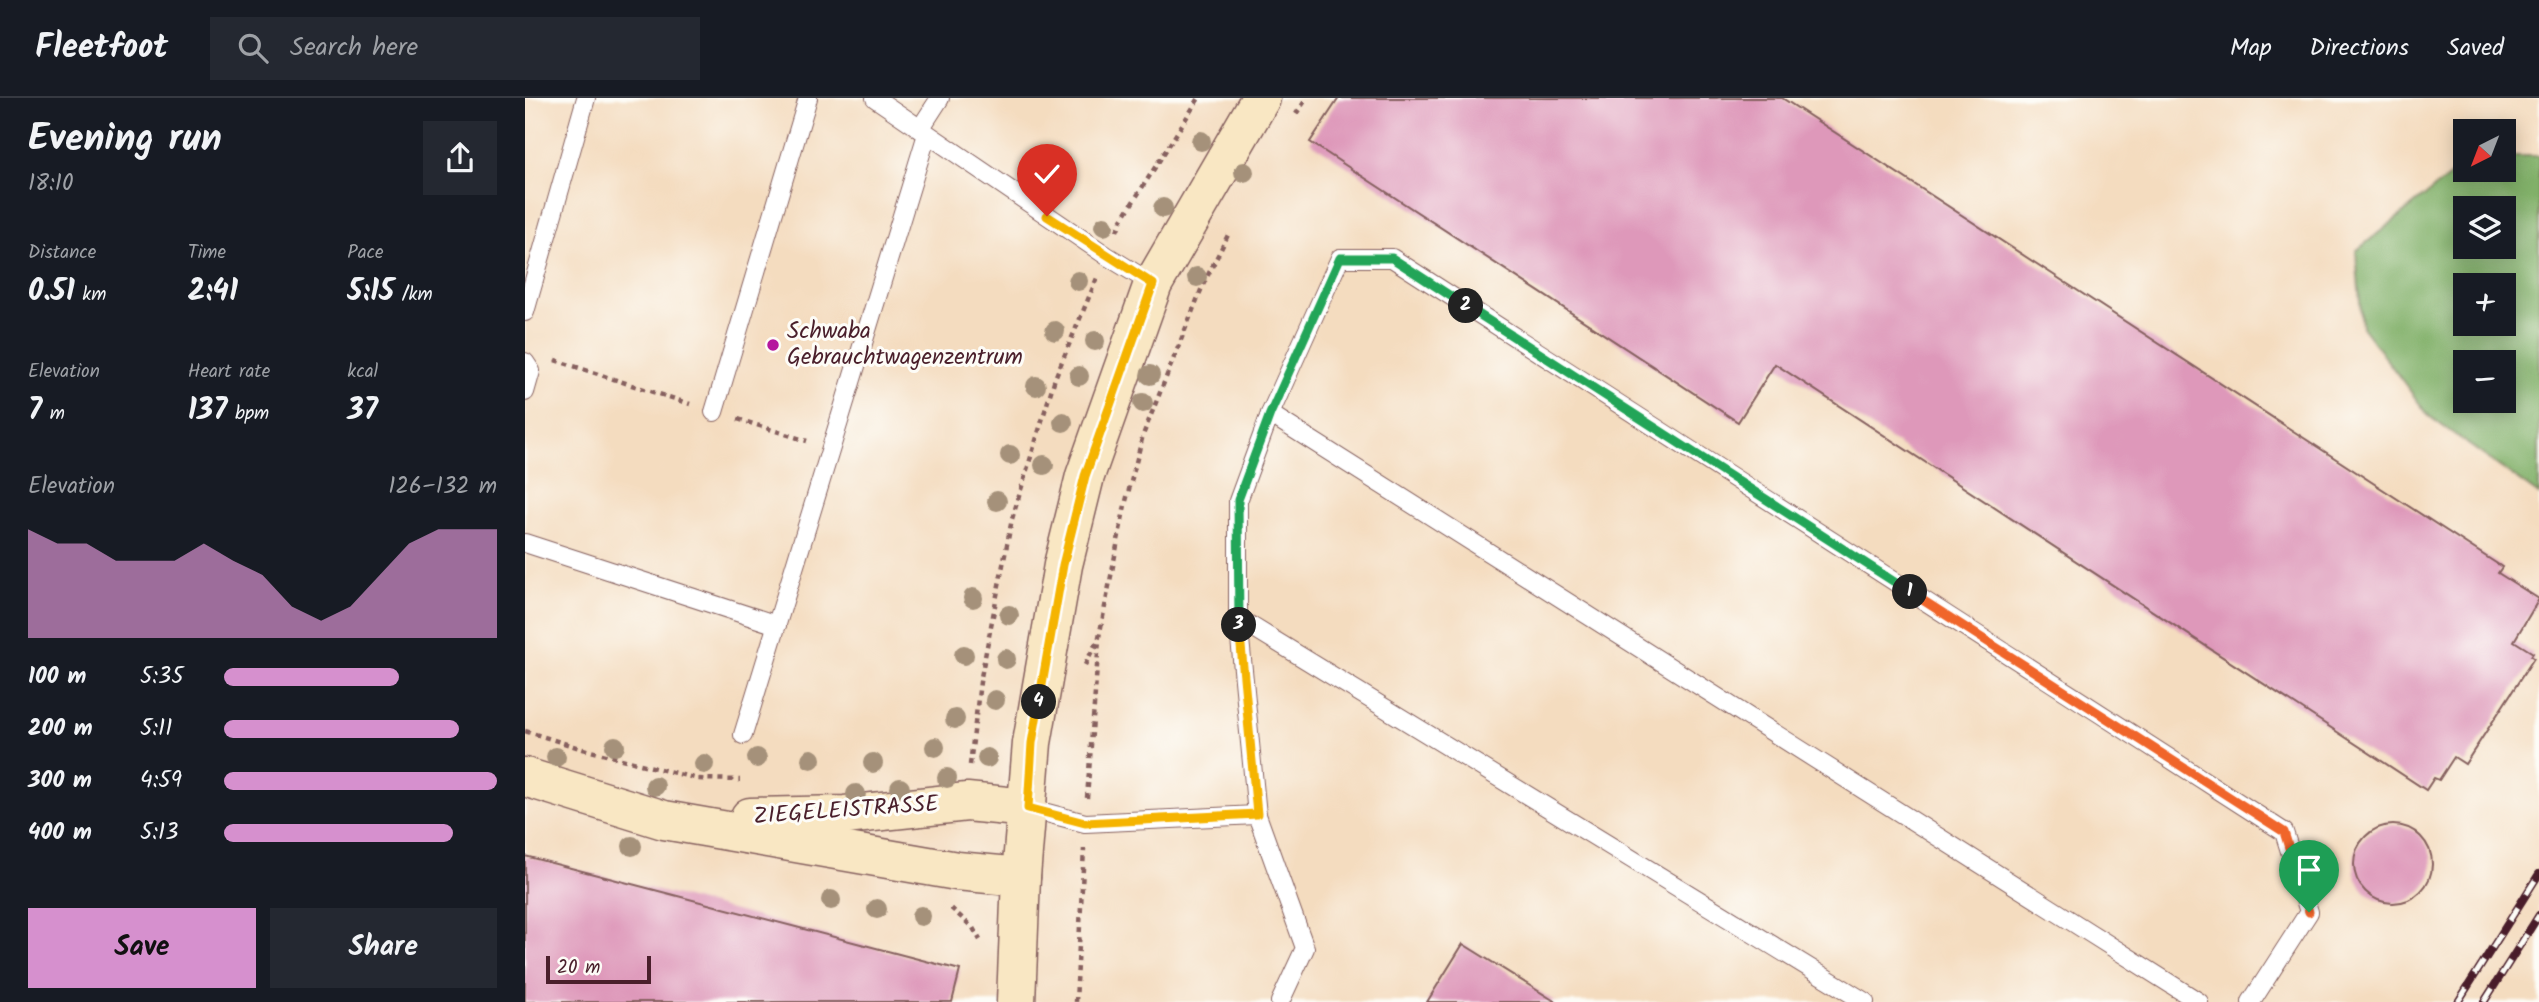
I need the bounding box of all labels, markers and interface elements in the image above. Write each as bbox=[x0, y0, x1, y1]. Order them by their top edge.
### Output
search box bbox=[210, 17, 700, 80]
text: Fleetfoot bbox=[35, 22, 168, 75]
text: Search here bbox=[290, 27, 418, 69]
icon: search bbox=[234, 29, 272, 67]
text: Map bbox=[2230, 29, 2272, 68]
text: Directions bbox=[2310, 29, 2409, 68]
text: Saved bbox=[2447, 29, 2504, 68]
text: Evening run bbox=[28, 110, 222, 170]
north arrow bbox=[2453, 119, 2517, 182]
map controls bbox=[2453, 119, 2516, 413]
button: share bbox=[423, 121, 497, 195]
pin bbox=[1017, 144, 1077, 216]
icon: check bbox=[1028, 155, 1066, 193]
text: 18:10 bbox=[28, 166, 73, 202]
button: layers bbox=[2453, 196, 2516, 259]
text: Distance bbox=[28, 238, 96, 268]
text: Time bbox=[188, 238, 226, 268]
text: Pace bbox=[347, 238, 384, 268]
text: 0.51 bbox=[28, 268, 75, 316]
text: 2:41 bbox=[188, 268, 238, 316]
text: 5:15 bbox=[347, 268, 394, 316]
button: + bbox=[2453, 273, 2516, 336]
text: km bbox=[75, 280, 106, 310]
text: /km bbox=[394, 280, 433, 310]
pin: 2 bbox=[1448, 288, 1483, 324]
text: 2 bbox=[1460, 290, 1471, 320]
place label: Schwaba Gebrauchtwagenzentrum bbox=[787, 314, 1023, 376]
marker: Schwaba Gebrauchtwagenzentrum bbox=[765, 337, 781, 353]
button: − bbox=[2453, 350, 2516, 413]
text: Elevation bbox=[28, 357, 100, 387]
text: Heart rate bbox=[188, 357, 270, 387]
text: kcal bbox=[347, 357, 378, 387]
text: 7 bbox=[28, 387, 42, 435]
text: 137 bbox=[188, 387, 227, 435]
text: 37 bbox=[347, 387, 378, 435]
text: m bbox=[42, 399, 65, 429]
text: bpm bbox=[227, 399, 269, 429]
text: Elevation bbox=[28, 469, 115, 505]
text: 126–132 m bbox=[388, 469, 497, 505]
pin: 1 bbox=[1893, 574, 1927, 610]
text: 1 bbox=[1907, 576, 1912, 606]
pin: 3 bbox=[1221, 608, 1257, 642]
text: 3 bbox=[1233, 609, 1244, 639]
text: 100 m bbox=[28, 659, 86, 695]
text: 5:35 bbox=[140, 659, 184, 695]
pin: 4 bbox=[1021, 684, 1057, 720]
text: 4 bbox=[1033, 686, 1044, 716]
text: 200 m bbox=[28, 711, 93, 747]
text: 5:11 bbox=[140, 711, 172, 747]
text: 300 m bbox=[28, 763, 92, 799]
text: 4:59 bbox=[140, 763, 182, 799]
street label: ZIEGELEISTRASSE bbox=[752, 787, 940, 835]
text: 400 m bbox=[28, 815, 92, 851]
text: 5:13 bbox=[140, 815, 178, 851]
pin bbox=[2279, 840, 2339, 912]
icon: arrive bbox=[2290, 851, 2328, 889]
button: Save bbox=[28, 908, 256, 988]
button: Share bbox=[270, 908, 497, 988]
scale bar bbox=[546, 953, 651, 985]
text: 20 m bbox=[557, 953, 600, 983]

